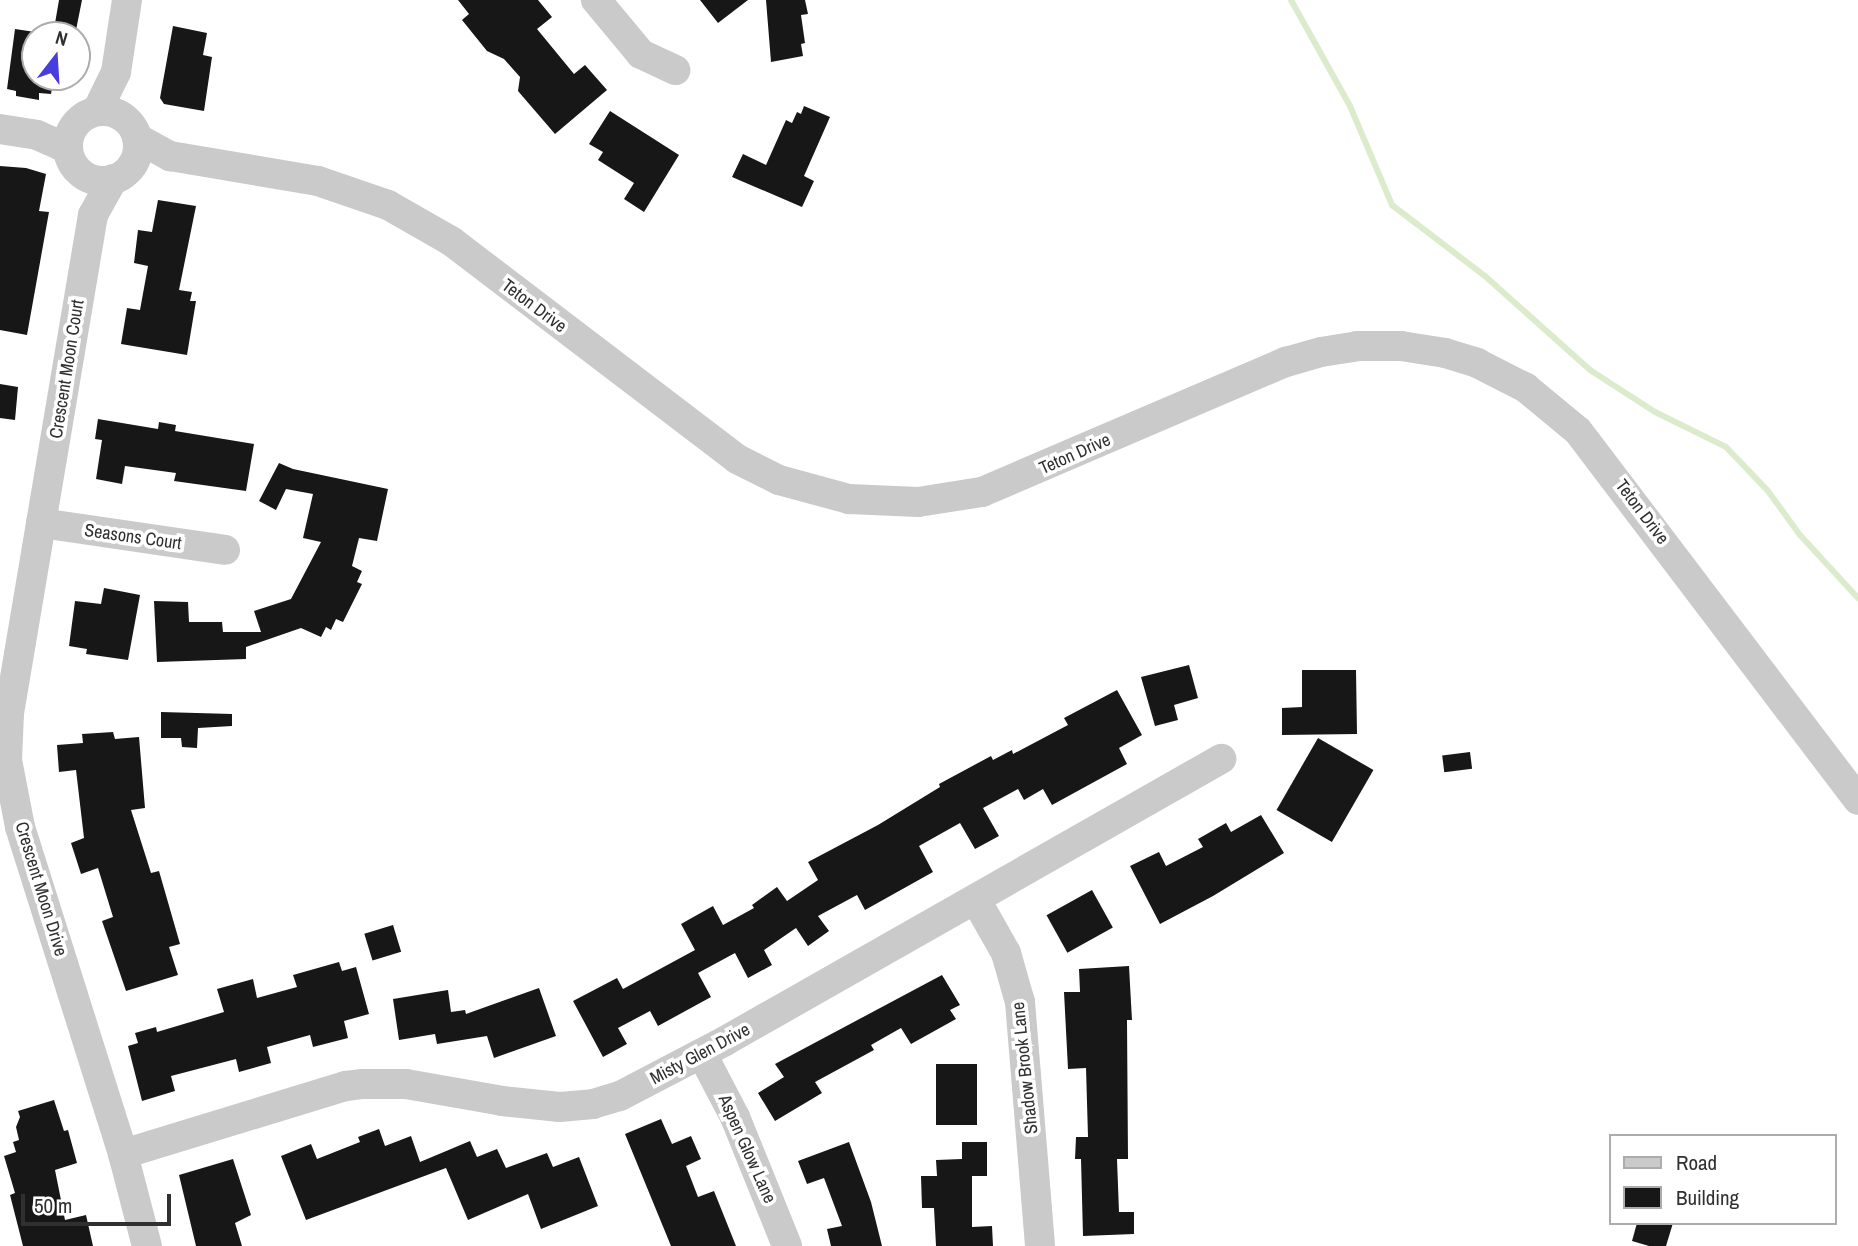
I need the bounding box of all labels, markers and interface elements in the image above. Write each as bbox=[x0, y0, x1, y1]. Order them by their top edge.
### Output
north arrow bbox=[21, 21, 91, 91]
text: N bbox=[52, 24, 71, 52]
street label: Teton Drive bbox=[497, 275, 571, 337]
street label: Crescent Moon Court bbox=[45, 298, 89, 440]
street label: Teton Drive bbox=[1036, 429, 1114, 479]
street label: Teton Drive bbox=[1611, 475, 1673, 549]
street label: Seasons Court bbox=[83, 520, 183, 554]
street label: Crescent Moon Drive bbox=[10, 819, 72, 959]
street label: Shadow Brook Lane bbox=[1007, 1001, 1043, 1135]
street label: Misty Glen Drive bbox=[646, 1019, 754, 1089]
street label: Aspen Glow Lane bbox=[713, 1091, 781, 1207]
legend bbox=[1610, 1134, 1837, 1225]
text: Road bbox=[1676, 1148, 1717, 1177]
scale bar bbox=[24, 1180, 175, 1224]
text: Building bbox=[1676, 1183, 1739, 1212]
text: 50 m bbox=[34, 1191, 72, 1220]

